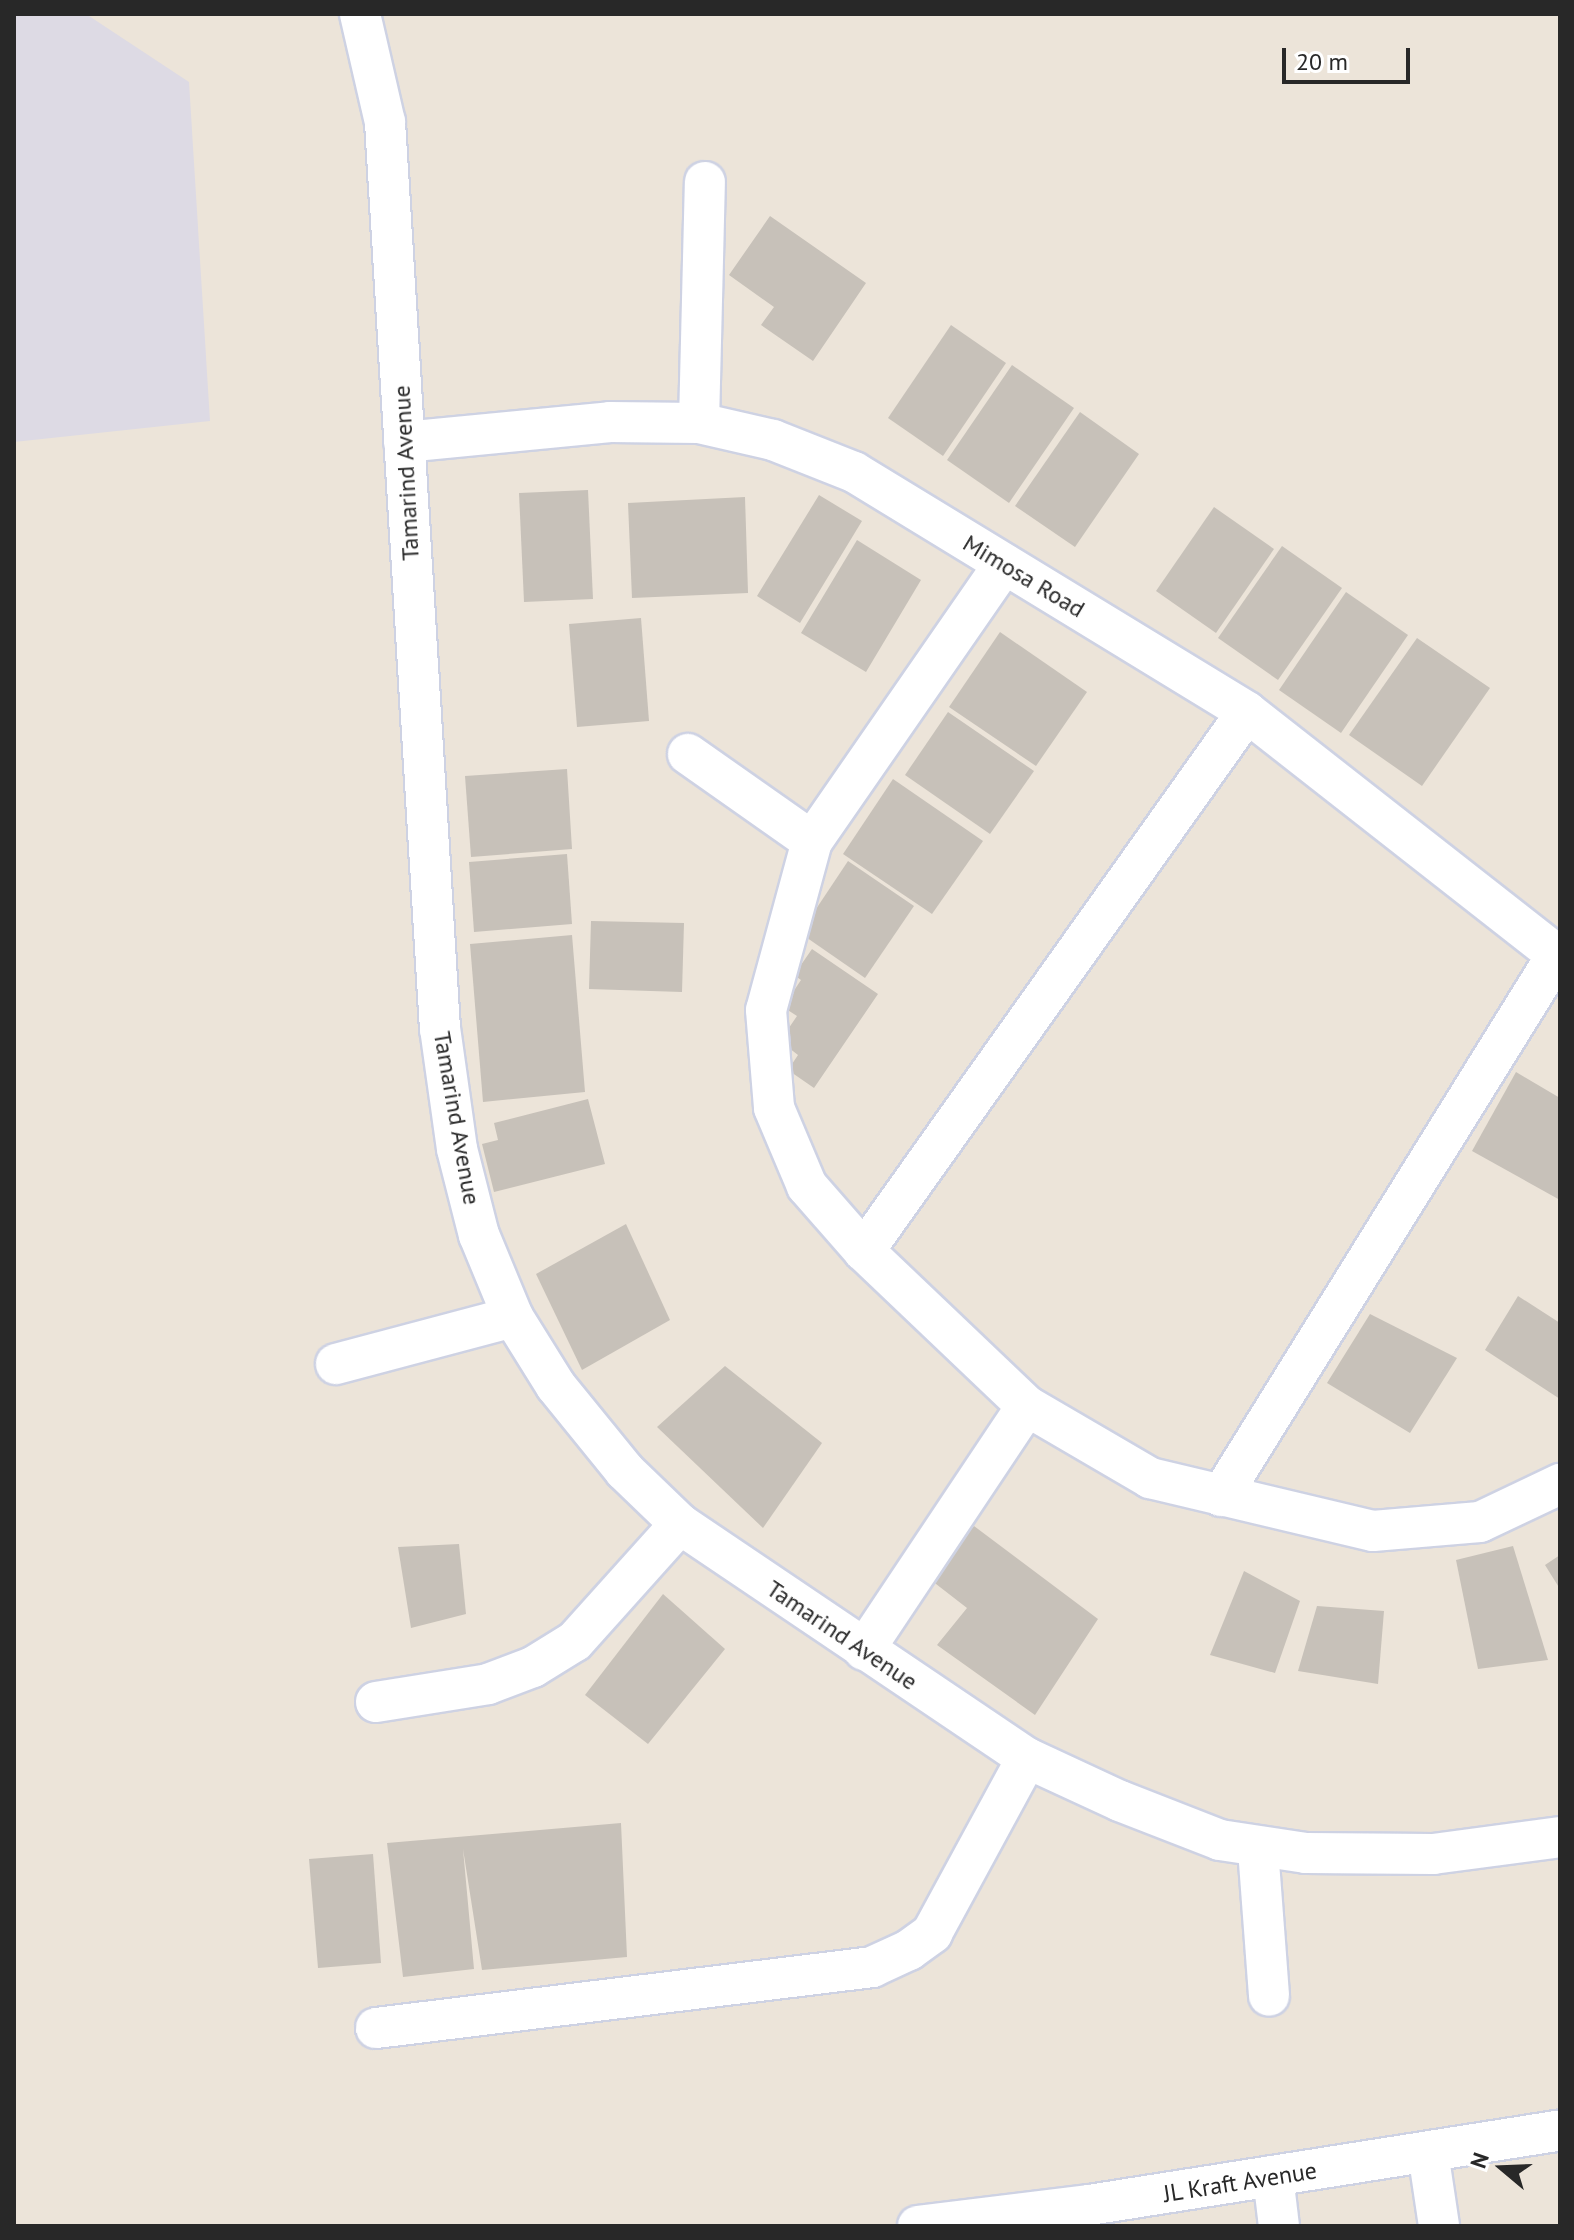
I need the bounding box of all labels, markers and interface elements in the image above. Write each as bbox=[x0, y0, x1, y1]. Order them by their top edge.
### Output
scale bar bbox=[1286, 32, 1414, 82]
text: 20 m bbox=[1296, 46, 1348, 77]
street label: Tamarind Avenue bbox=[387, 384, 425, 562]
street label: Mimosa Road bbox=[958, 528, 1090, 624]
street label: Tamarind Avenue bbox=[428, 1029, 486, 1207]
street label: Tamarind Avenue bbox=[761, 1574, 923, 1696]
north arrow bbox=[1462, 2128, 1542, 2208]
text: N bbox=[1464, 2149, 1495, 2172]
street label: JL Kraft Avenue bbox=[1160, 2156, 1320, 2208]

